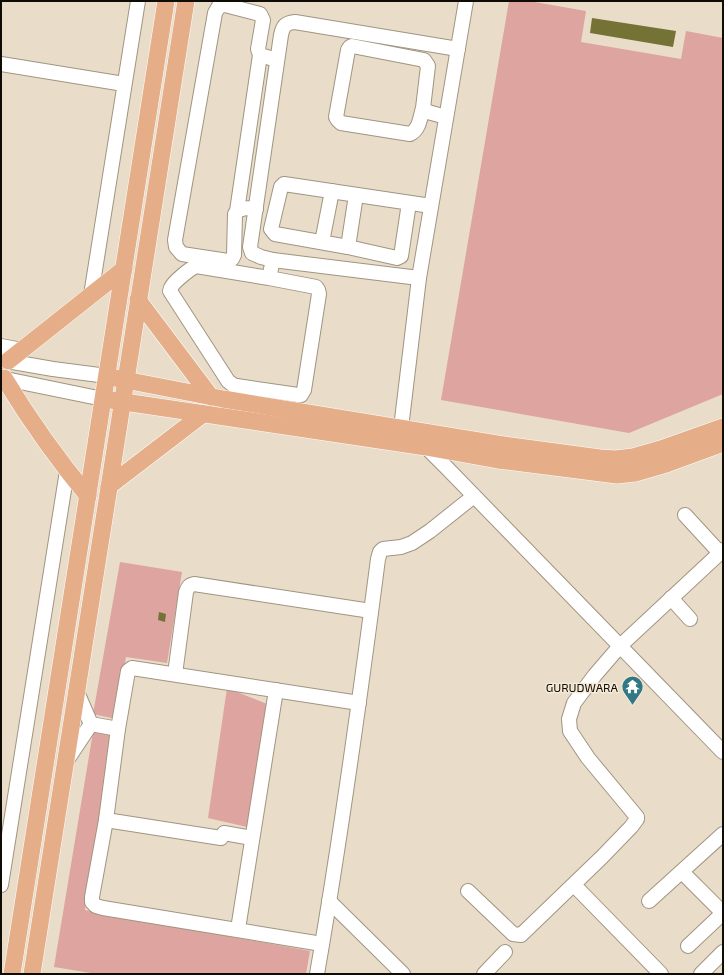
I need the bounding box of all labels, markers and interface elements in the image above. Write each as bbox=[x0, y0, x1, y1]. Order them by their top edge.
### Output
temple icon: GURUDWARA bbox=[620, 674, 646, 707]
place label: GURUDWARA bbox=[546, 680, 619, 694]

